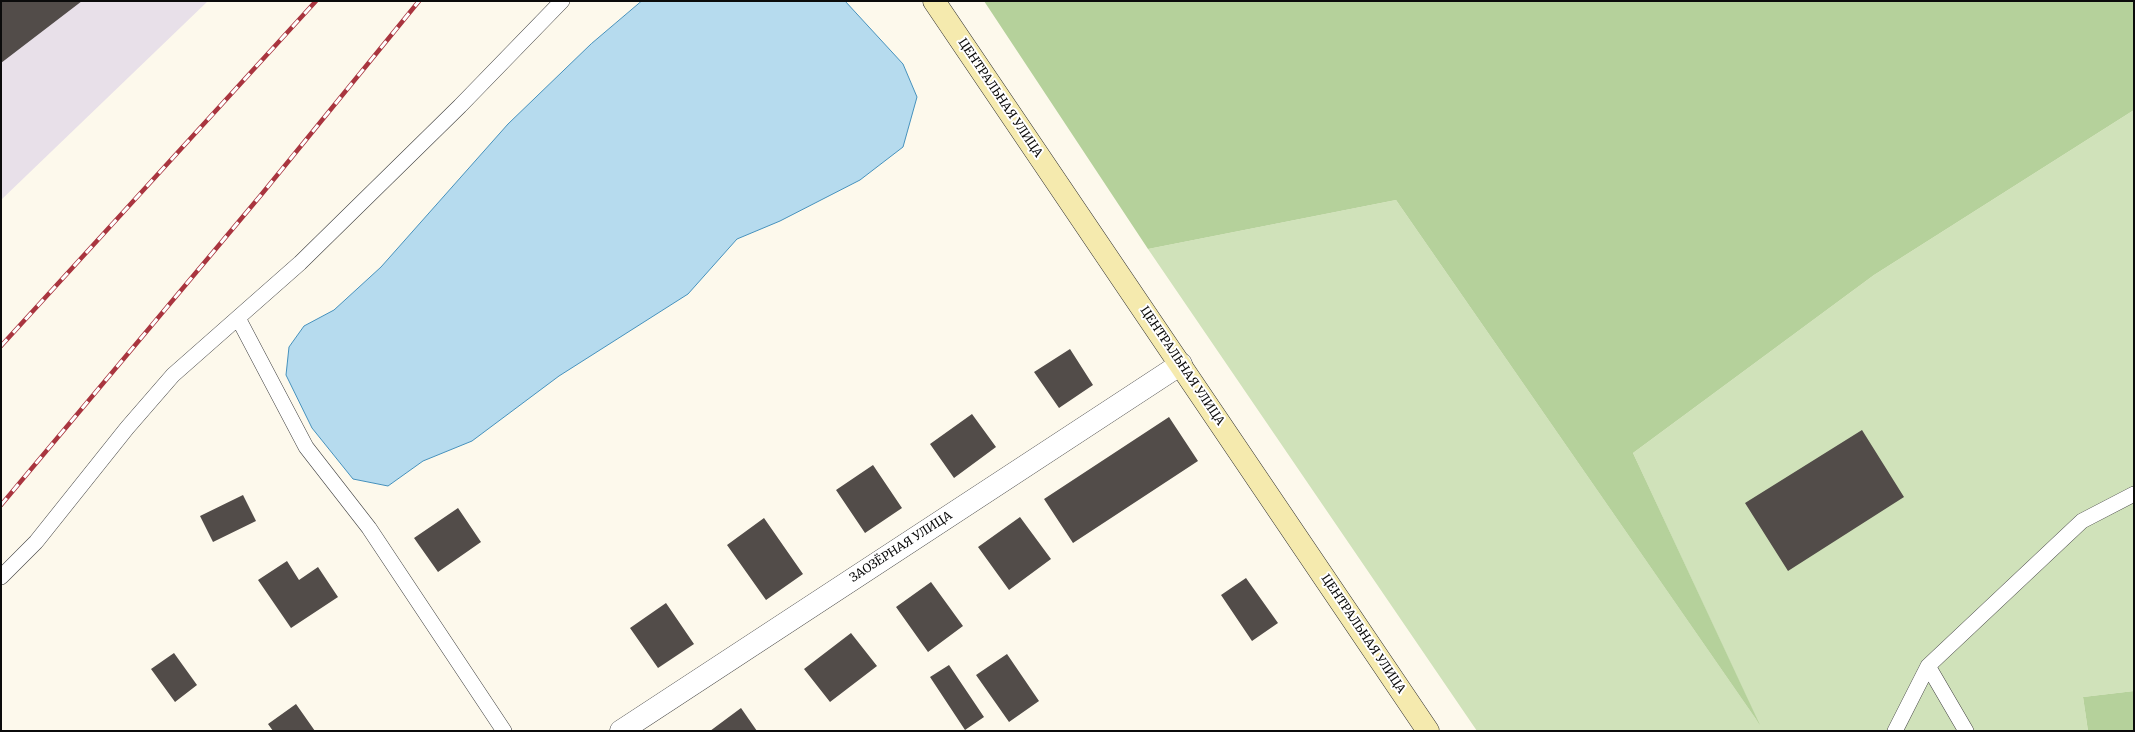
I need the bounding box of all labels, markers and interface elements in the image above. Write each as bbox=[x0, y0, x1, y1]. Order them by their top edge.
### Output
street label: ЦЕНТРАЛЬНАЯ УЛИЦА bbox=[955, 36, 1045, 160]
street label: ЦЕНТРАЛЬНАЯ УЛИЦА bbox=[1137, 304, 1227, 428]
street label: ЗАОЗЁРНАЯ УЛИЦА bbox=[847, 509, 955, 585]
street label: ЦЕНТРАЛЬНАЯ УЛИЦА bbox=[1318, 572, 1408, 696]

